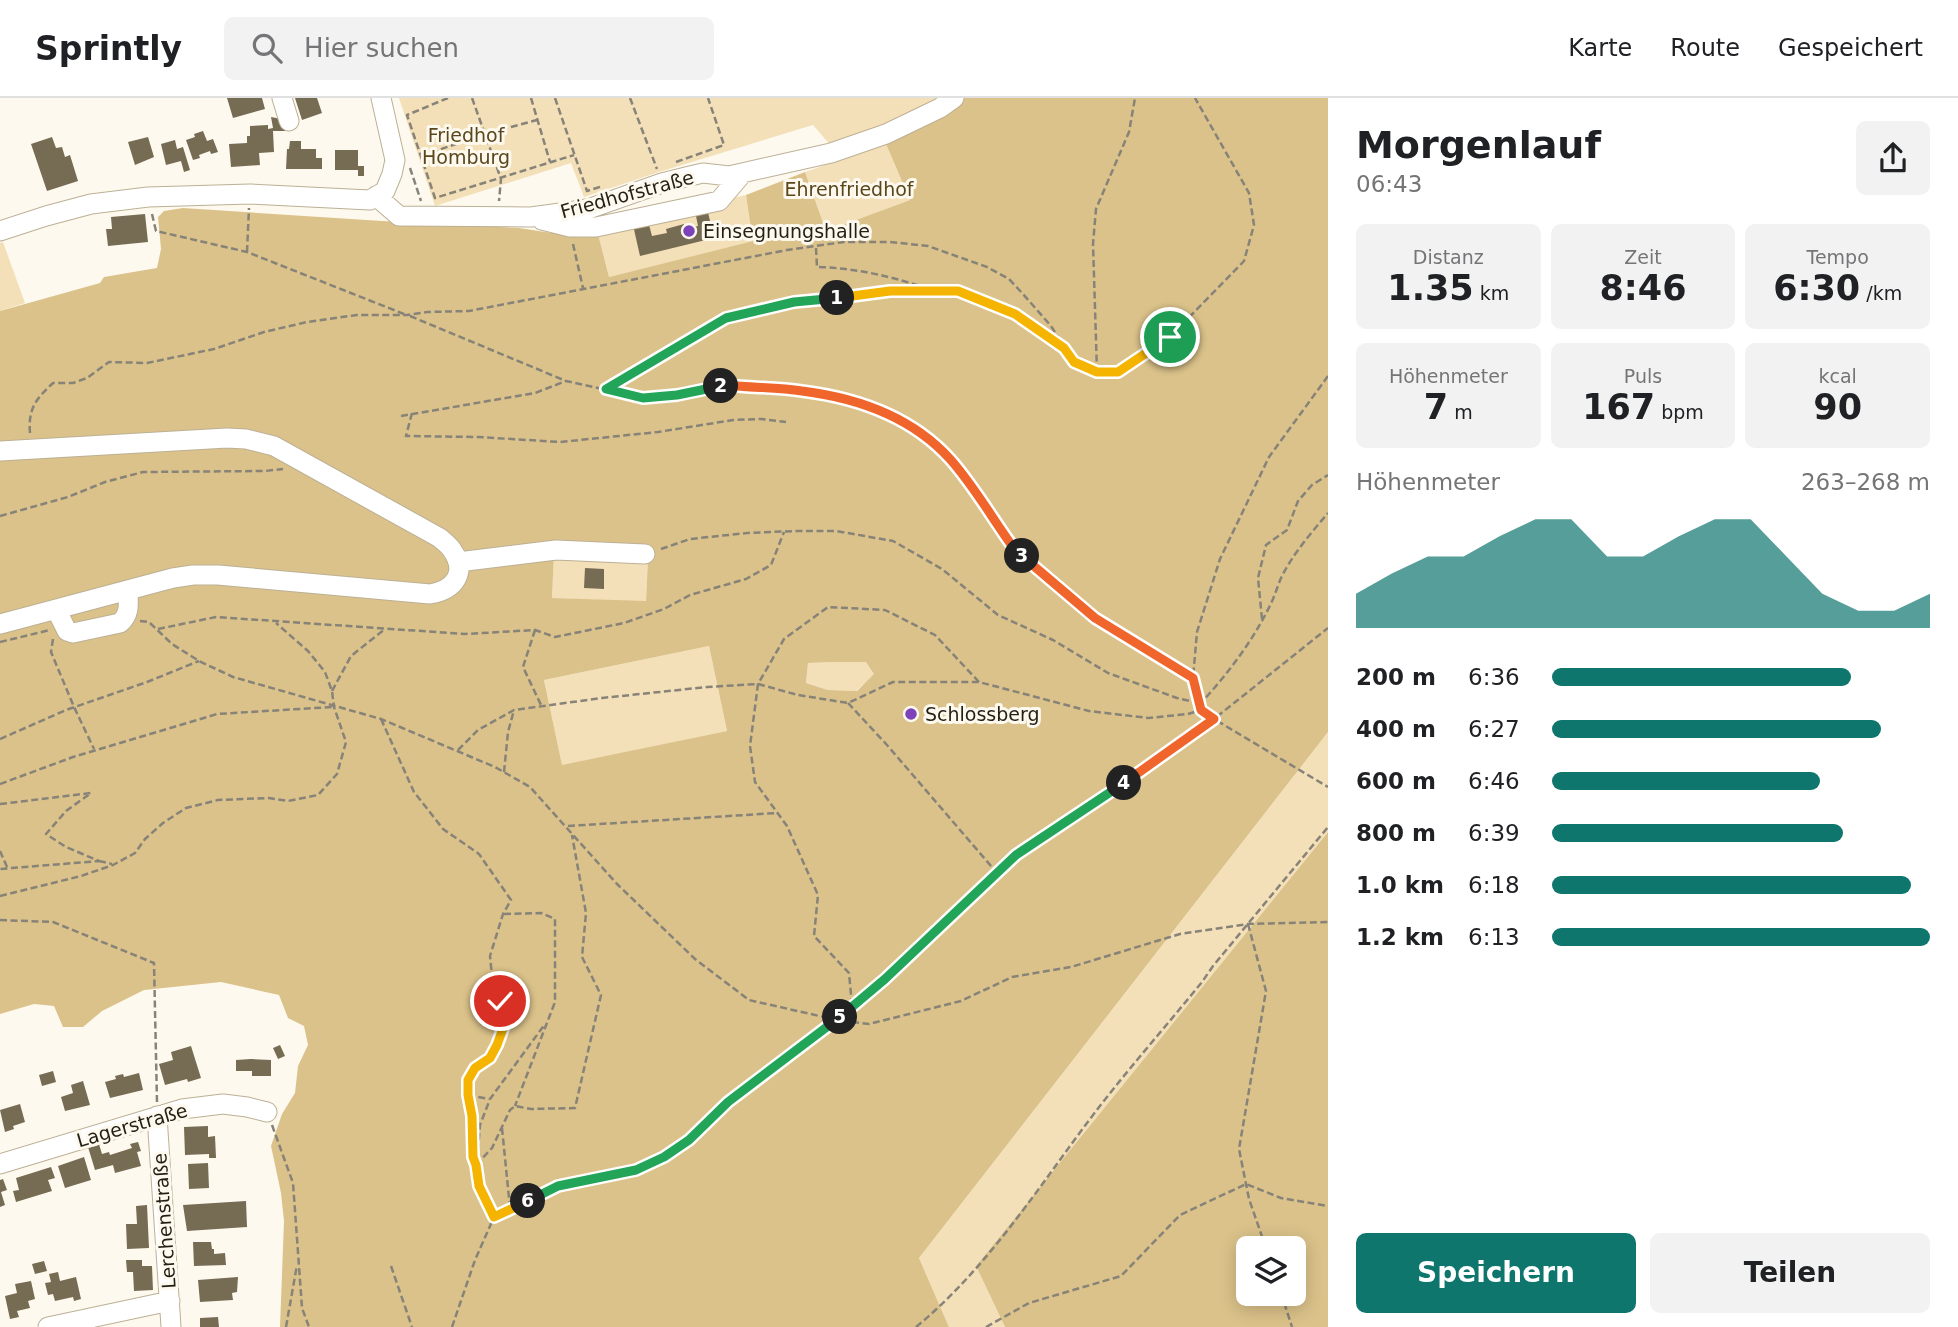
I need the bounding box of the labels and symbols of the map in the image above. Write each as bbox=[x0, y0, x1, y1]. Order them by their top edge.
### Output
park label: Friedhof Homburg bbox=[422, 124, 510, 168]
street label: Friedhofstraße bbox=[558, 166, 696, 222]
park label: Ehrenfriedhof bbox=[784, 178, 915, 200]
place label: Einsegnungshalle bbox=[703, 220, 870, 242]
marker: Einsegnungshalle bbox=[681, 223, 697, 239]
pin: 1 bbox=[820, 280, 854, 316]
pin bbox=[1140, 307, 1200, 367]
pin: 2 bbox=[704, 368, 738, 404]
pin: 3 bbox=[1004, 538, 1040, 574]
place label: Schlossberg bbox=[925, 703, 1040, 725]
marker: Schlossberg bbox=[903, 706, 919, 722]
pin: 4 bbox=[1106, 766, 1142, 800]
pin bbox=[470, 971, 530, 1031]
pin: 5 bbox=[822, 1000, 858, 1034]
street label: Lagerstraße bbox=[74, 1099, 190, 1151]
street label: Lerchenstraße bbox=[148, 1152, 180, 1290]
pin: 6 bbox=[510, 1184, 546, 1218]

